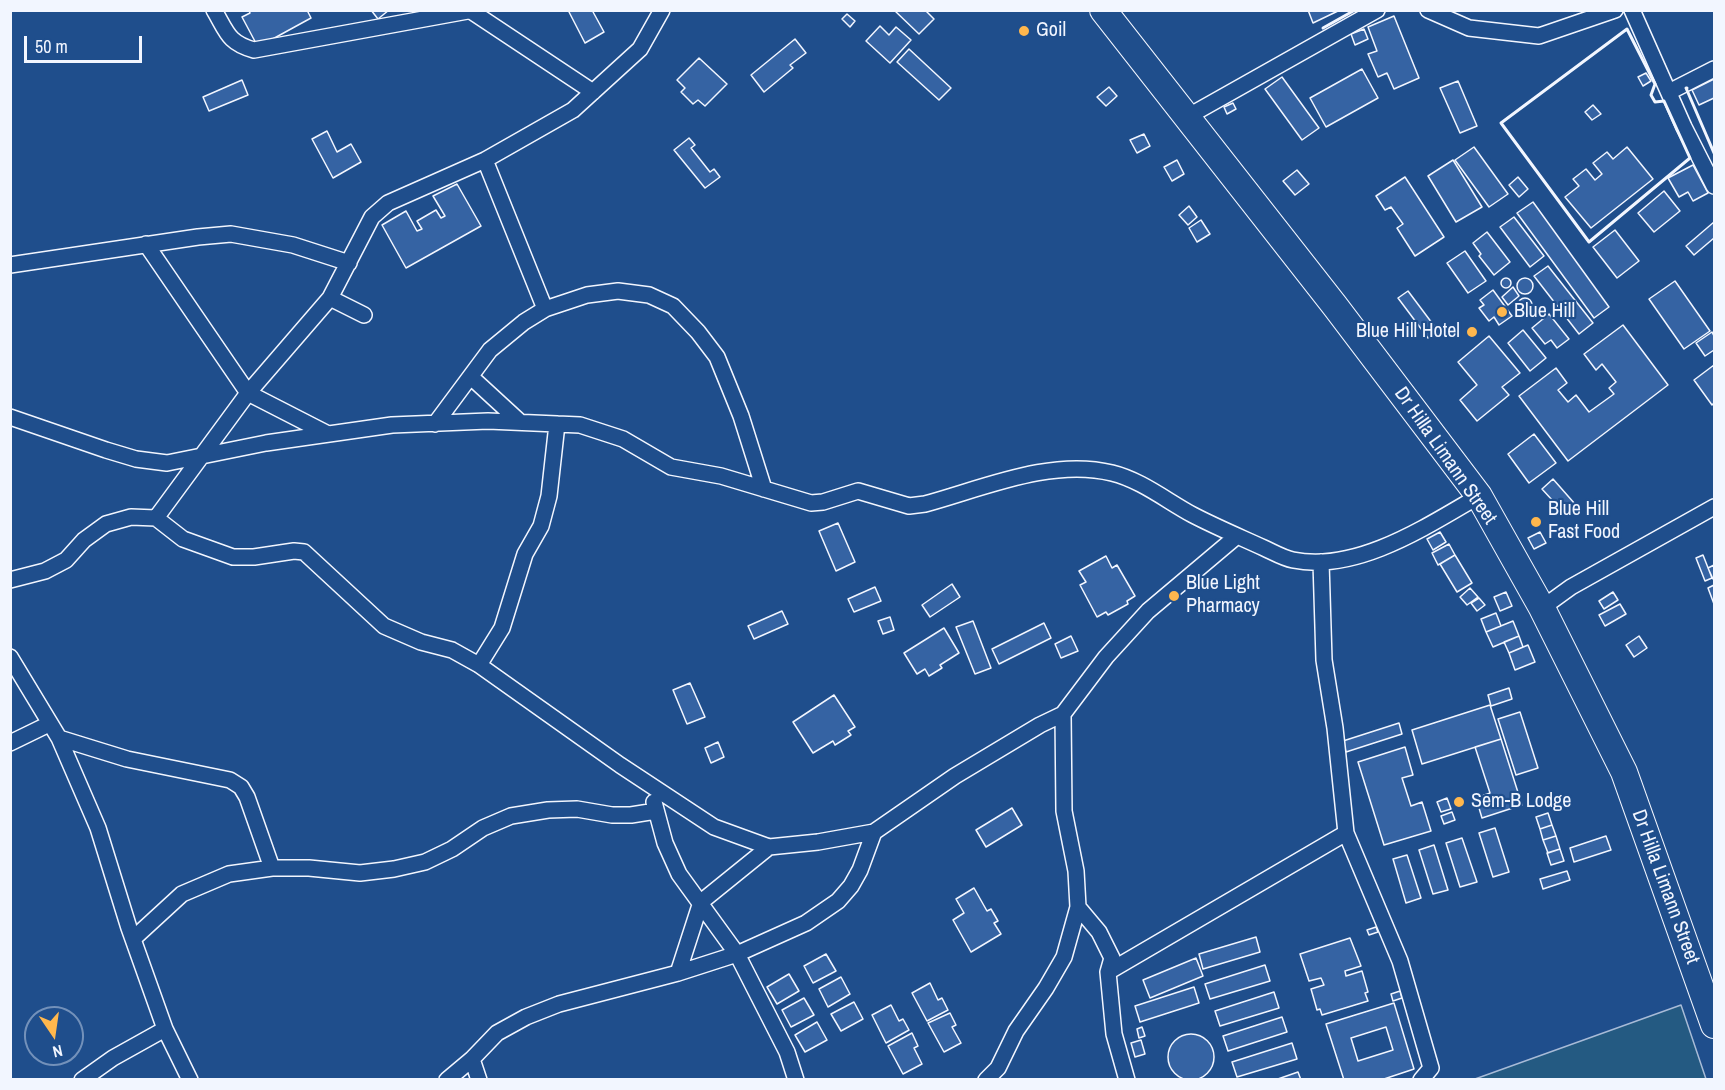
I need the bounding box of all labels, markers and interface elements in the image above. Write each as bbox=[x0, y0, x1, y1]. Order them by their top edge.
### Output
place label: Goil bbox=[1036, 19, 1066, 43]
scale bar bbox=[27, 24, 146, 62]
marker: Goil bbox=[1017, 24, 1031, 38]
text: 50 m bbox=[35, 34, 68, 59]
place label: Blue Hill bbox=[1514, 300, 1575, 324]
marker: Blue Hill bbox=[1495, 305, 1509, 319]
place label: Blue Hill Hotel bbox=[1356, 320, 1460, 344]
marker: Blue Hill Hotel bbox=[1465, 325, 1479, 339]
street label: Dr Hilla Limann Street bbox=[1389, 383, 1501, 529]
place label: Blue Hill Fast Food bbox=[1548, 498, 1620, 545]
marker: Blue Hill Fast Food bbox=[1529, 515, 1543, 529]
place label: Blue Light Pharmacy bbox=[1186, 572, 1260, 619]
marker: Blue Light Pharmacy bbox=[1167, 589, 1181, 603]
place label: Sem-B Lodge bbox=[1471, 790, 1571, 814]
marker: Sem-B Lodge bbox=[1452, 795, 1466, 809]
street label: Dr Hilla Limann Street bbox=[1626, 807, 1704, 967]
north arrow bbox=[24, 1006, 84, 1066]
text: N bbox=[51, 1040, 65, 1063]

